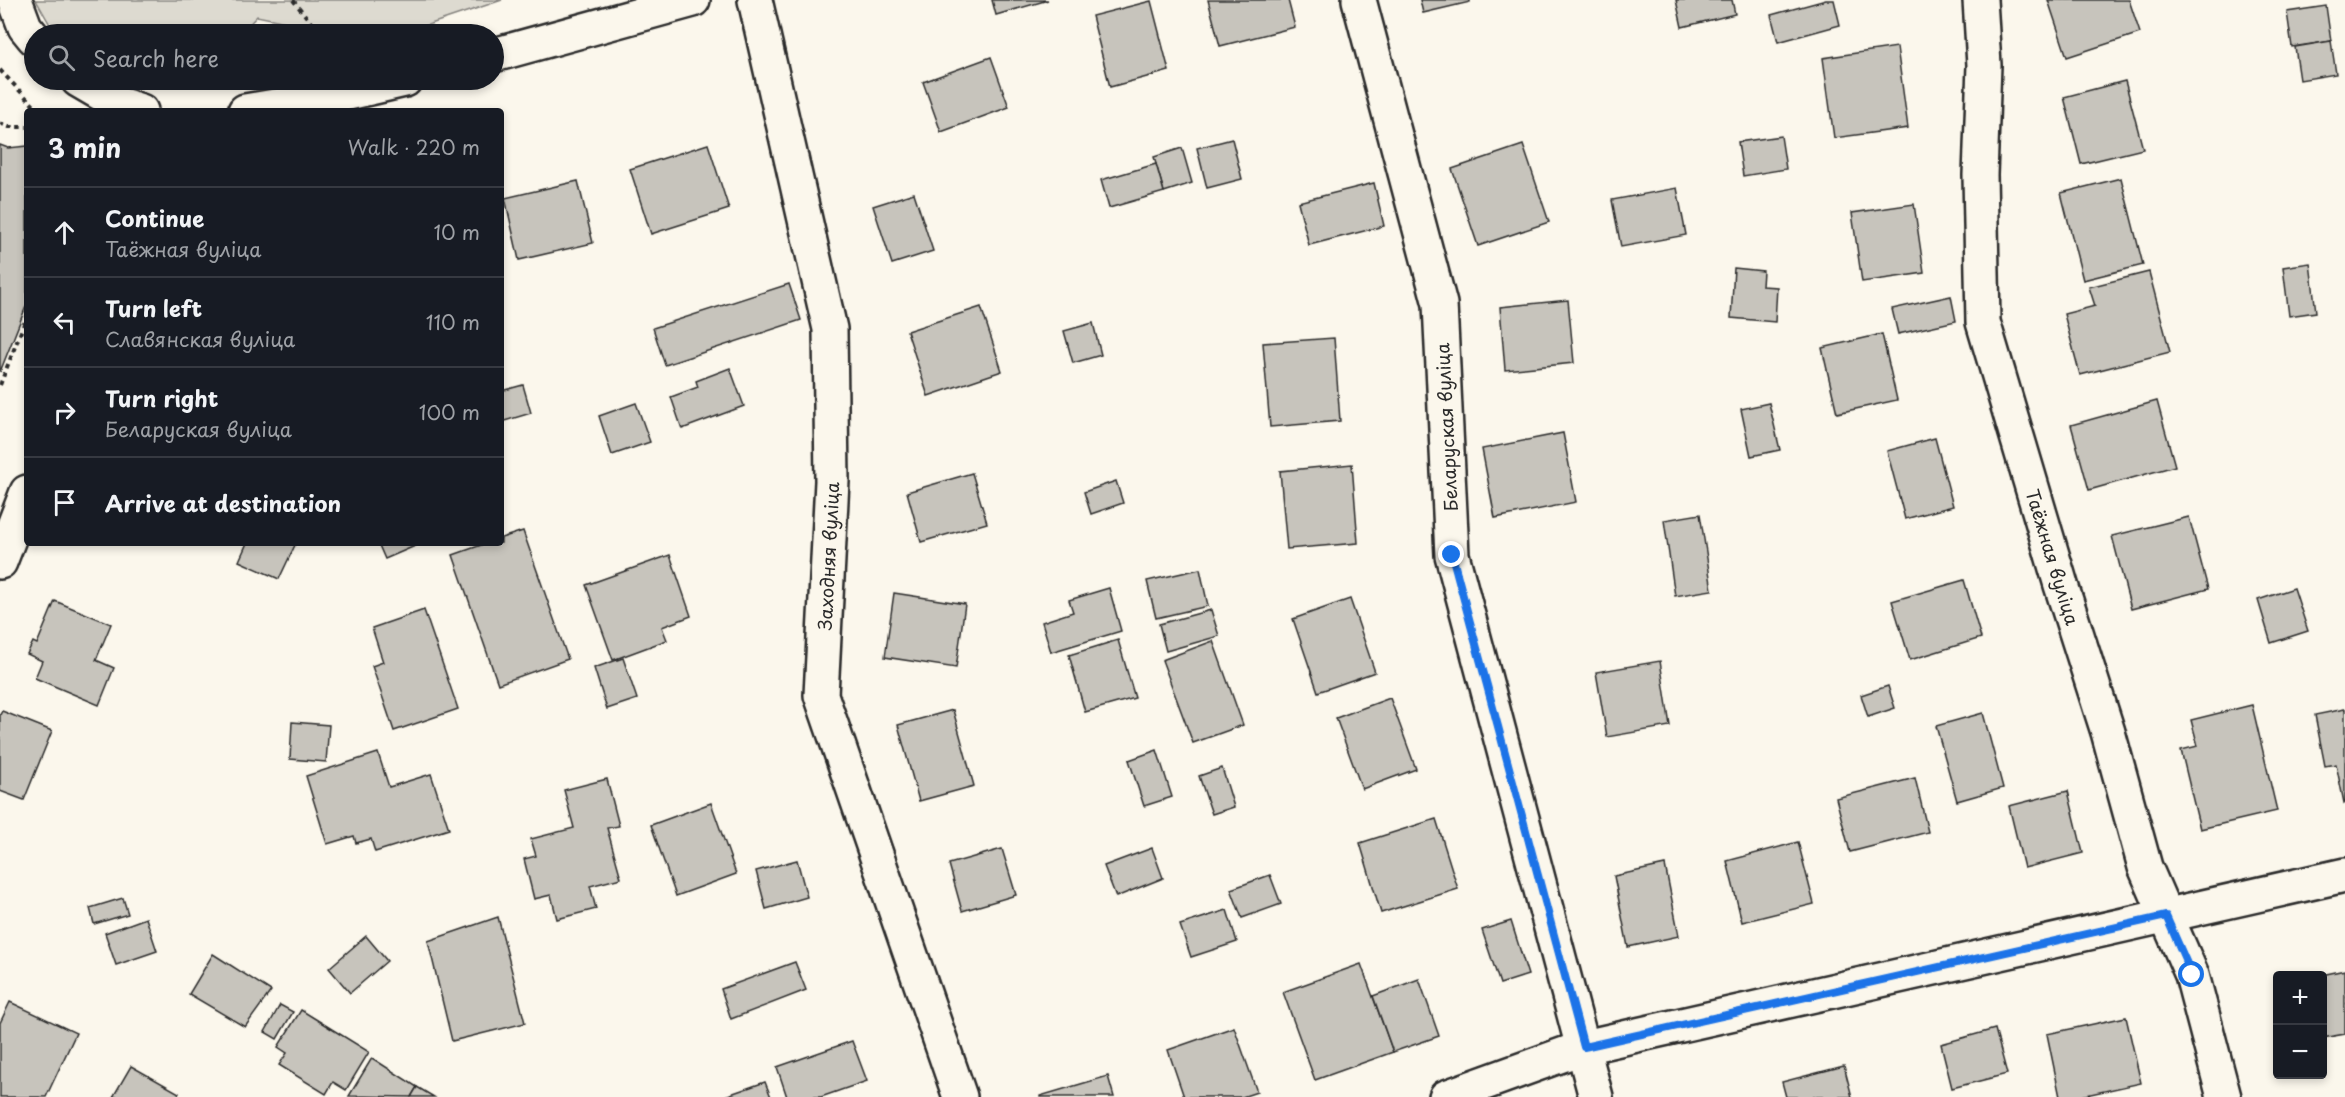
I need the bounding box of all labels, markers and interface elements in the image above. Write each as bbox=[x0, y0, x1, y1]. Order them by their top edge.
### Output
search box bbox=[24, 24, 504, 90]
icon: search bbox=[45, 41, 78, 74]
text: Search here bbox=[93, 41, 219, 74]
text: 3 min bbox=[48, 128, 121, 167]
text: Walk · 220 m bbox=[348, 132, 480, 162]
text: Continue bbox=[105, 201, 204, 234]
icon: ahead bbox=[48, 216, 81, 249]
text: 10 m bbox=[433, 217, 480, 247]
text: Таёжная вуліца bbox=[105, 234, 262, 264]
text: Turn left bbox=[105, 291, 202, 324]
icon: left bbox=[48, 306, 81, 339]
text: 110 m bbox=[426, 307, 480, 337]
text: Славянская вуліца bbox=[105, 324, 295, 354]
street label: Беларуская вуліца bbox=[1428, 342, 1464, 512]
text: Turn right bbox=[105, 381, 218, 414]
icon: right bbox=[48, 396, 81, 429]
text: 100 m bbox=[419, 397, 480, 427]
text: Беларуская вуліца bbox=[105, 414, 292, 444]
street label: Заходняя вуліца bbox=[811, 481, 845, 631]
icon: arrive bbox=[48, 486, 81, 519]
text: Arrive at destination bbox=[105, 486, 341, 519]
street label: Таёжная вуліца bbox=[2019, 486, 2087, 628]
route end bbox=[1438, 541, 1464, 567]
route start bbox=[2178, 961, 2204, 987]
map controls bbox=[2273, 971, 2327, 1079]
button: + bbox=[2273, 971, 2327, 1025]
button: − bbox=[2273, 1025, 2327, 1079]

